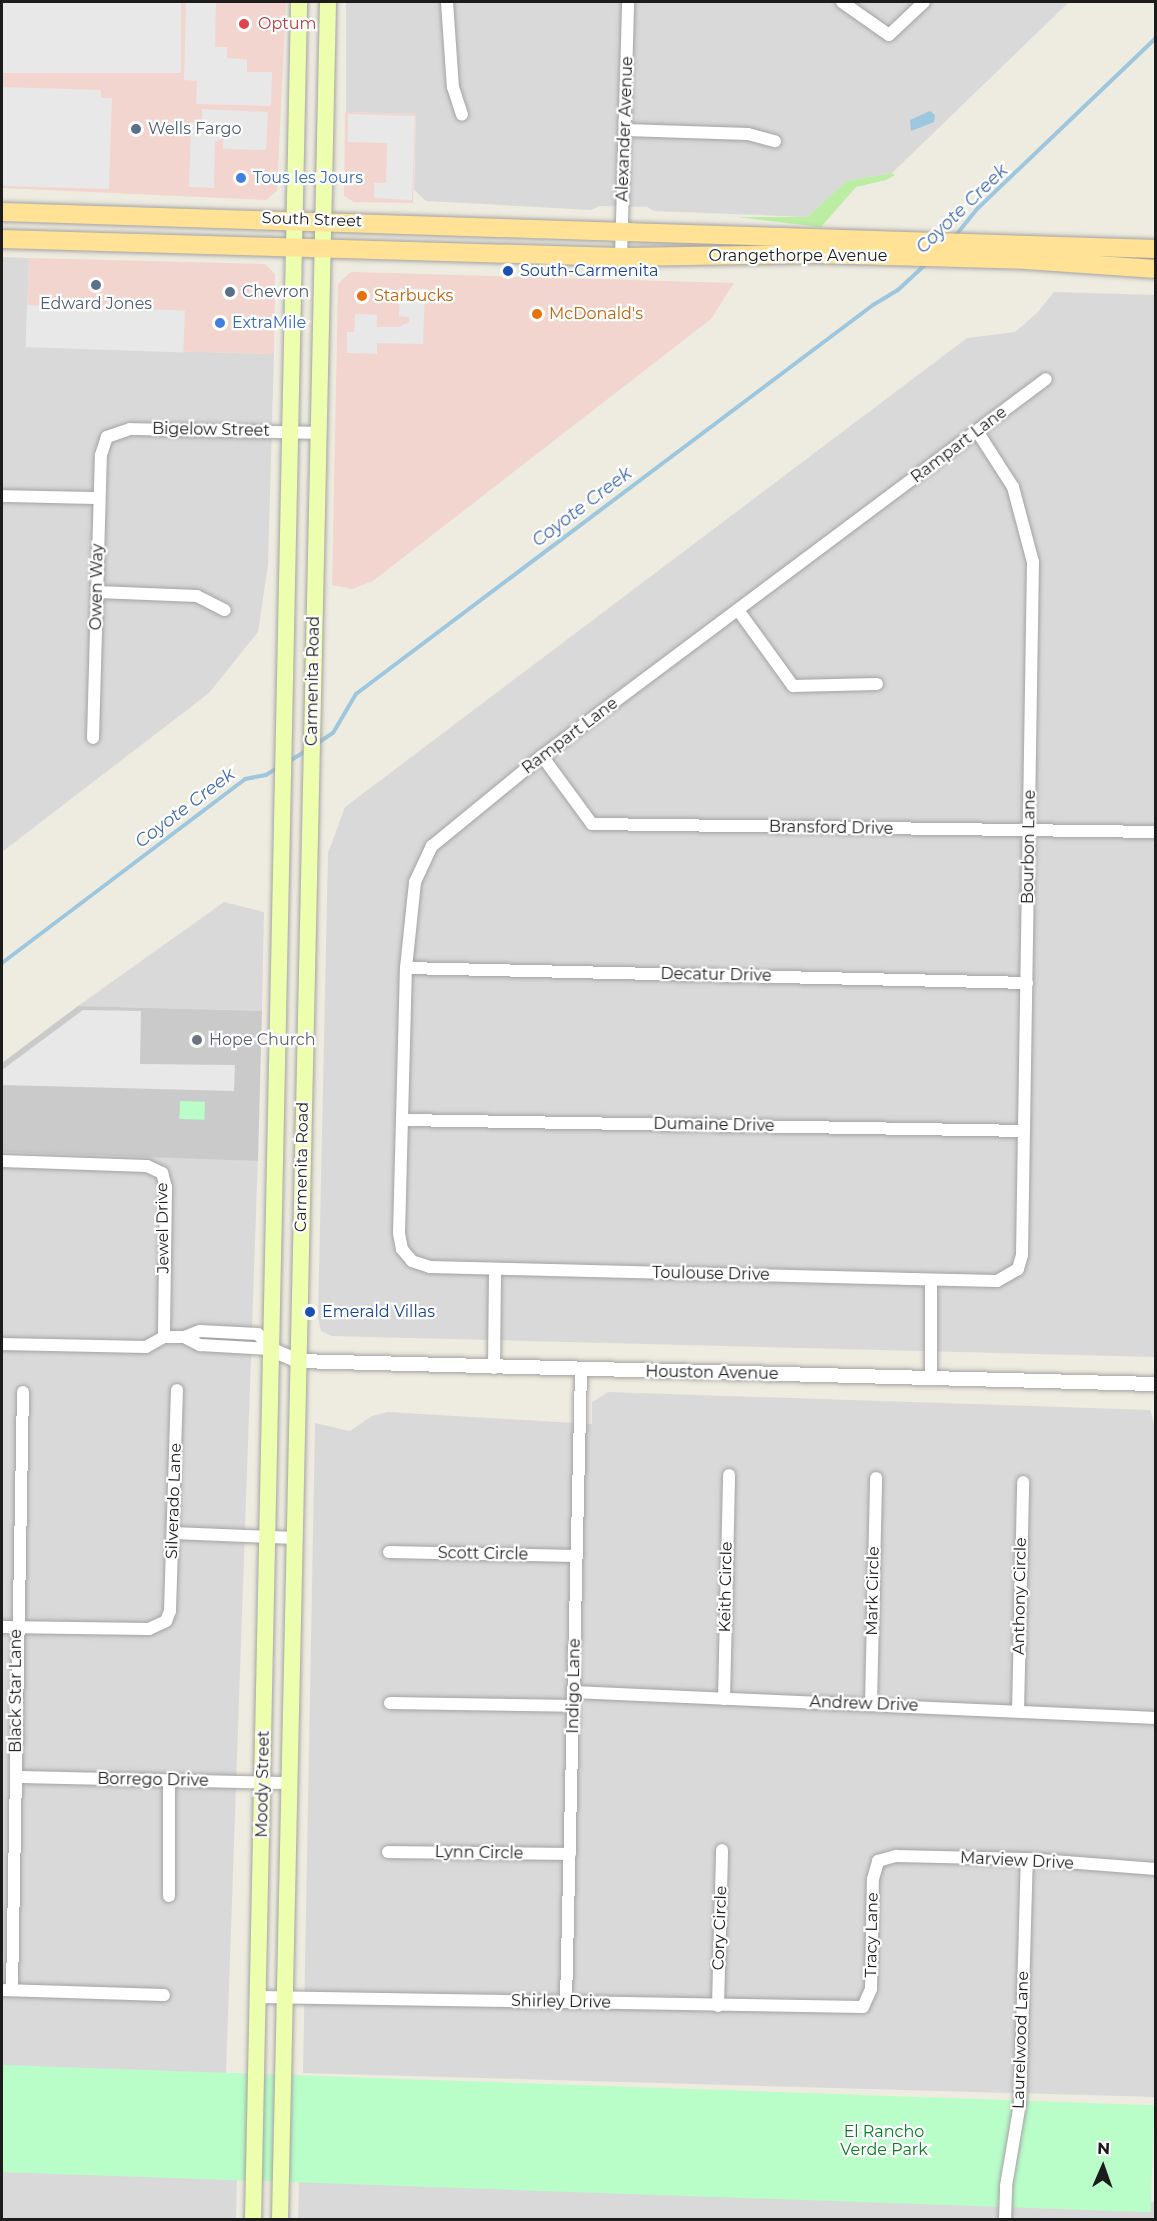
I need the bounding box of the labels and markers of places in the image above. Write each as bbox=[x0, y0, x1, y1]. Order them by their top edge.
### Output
place label: Optum bbox=[258, 14, 316, 34]
marker: Optum bbox=[235, 15, 253, 33]
place label: Wells Fargo bbox=[148, 119, 242, 139]
marker: Wells Fargo bbox=[129, 122, 143, 136]
place label: Tous les Jours bbox=[253, 168, 363, 188]
marker: Tous les Jours bbox=[234, 171, 248, 185]
place label: South-Carmenita bbox=[520, 261, 658, 281]
marker: South-Carmenita bbox=[501, 264, 515, 278]
marker: Edward Jones bbox=[89, 278, 103, 292]
place label: Chevron bbox=[242, 282, 309, 302]
marker: Chevron bbox=[223, 285, 237, 299]
place label: Starbucks bbox=[374, 286, 453, 306]
marker: Starbucks bbox=[355, 289, 369, 303]
place label: Edward Jones bbox=[40, 294, 152, 314]
place label: McDonald's bbox=[549, 304, 643, 324]
marker: McDonald's bbox=[530, 307, 544, 321]
place label: ExtraMile bbox=[232, 313, 306, 333]
marker: ExtraMile bbox=[213, 316, 227, 330]
place label: Hope Church bbox=[209, 1030, 316, 1050]
marker: Hope Church bbox=[190, 1033, 204, 1047]
place label: Emerald Villas bbox=[322, 1302, 435, 1322]
marker: Emerald Villas bbox=[303, 1305, 317, 1319]

